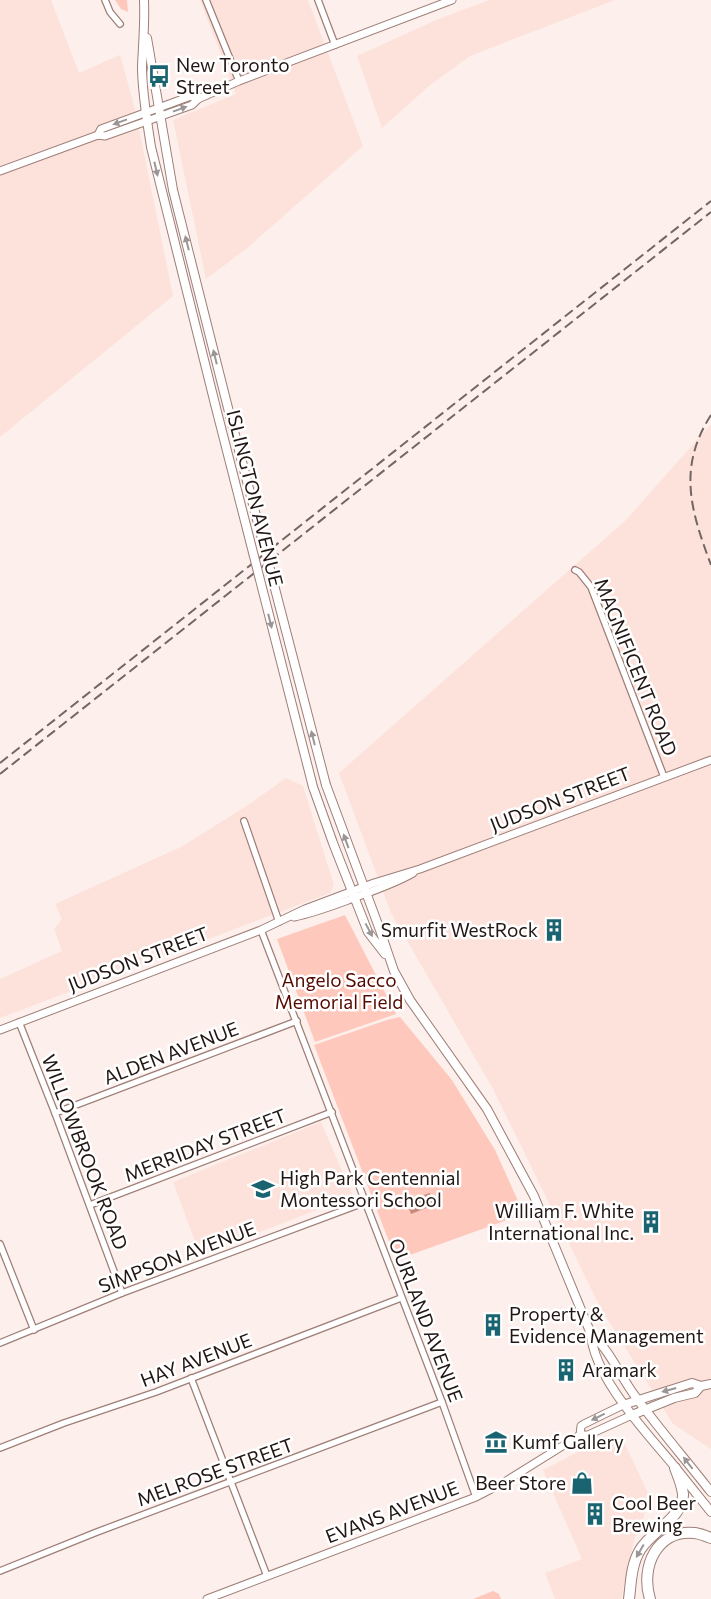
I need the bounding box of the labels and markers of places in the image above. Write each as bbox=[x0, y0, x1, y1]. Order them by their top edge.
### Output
place label: New Toronto Street bbox=[176, 53, 290, 98]
bus stop icon: New Toronto Street bbox=[146, 63, 172, 89]
building icon: Smurfit WestRock bbox=[541, 917, 567, 943]
place label: Smurfit WestRock bbox=[381, 918, 538, 941]
place label: High Park Centennial Montessori School bbox=[280, 1166, 460, 1211]
school or university icon: High Park Centennial Montessori School bbox=[250, 1176, 276, 1202]
place label: William F. White International Inc. bbox=[488, 1199, 634, 1244]
building icon: William F. White International Inc. bbox=[638, 1209, 664, 1235]
place label: Property & Evidence Management bbox=[509, 1302, 704, 1347]
building icon: Property & Evidence Management bbox=[480, 1312, 506, 1338]
building icon: Aramark bbox=[553, 1357, 579, 1383]
place label: Aramark bbox=[582, 1358, 657, 1381]
museum icon: Kumf Gallery bbox=[483, 1429, 509, 1455]
place label: Kumf Gallery bbox=[512, 1430, 624, 1453]
shop icon: Beer Store bbox=[569, 1470, 595, 1496]
place label: Beer Store bbox=[475, 1471, 566, 1494]
place label: Cool Beer Brewing bbox=[612, 1491, 696, 1536]
building icon: Cool Beer Brewing bbox=[582, 1501, 608, 1527]

